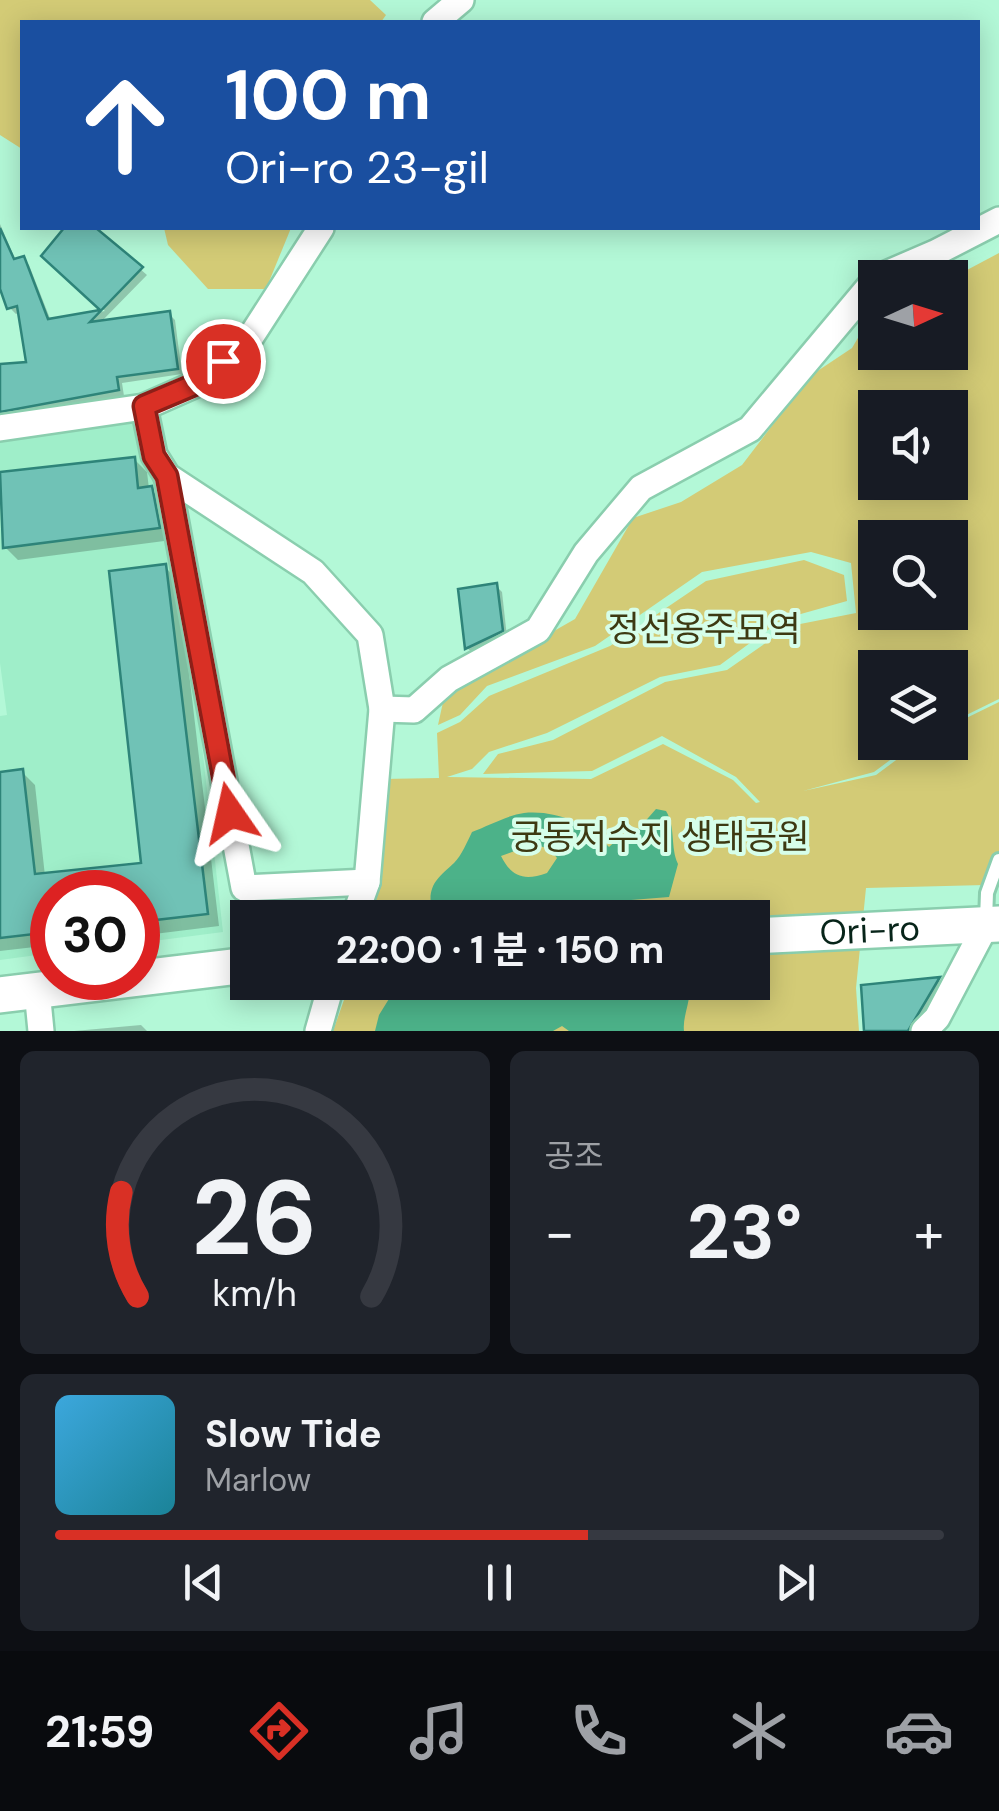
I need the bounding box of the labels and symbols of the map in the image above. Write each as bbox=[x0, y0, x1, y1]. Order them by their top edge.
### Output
north arrow bbox=[858, 260, 968, 370]
pin bbox=[181, 319, 266, 404]
park label: 정선옹주묘역 bbox=[607, 606, 801, 652]
position arrow bbox=[178, 761, 282, 865]
park label: 궁동저수지 생태공원 bbox=[510, 814, 810, 860]
speed limit sign: 30 bbox=[30, 870, 160, 1000]
street label: Ori-ro bbox=[819, 905, 921, 956]

